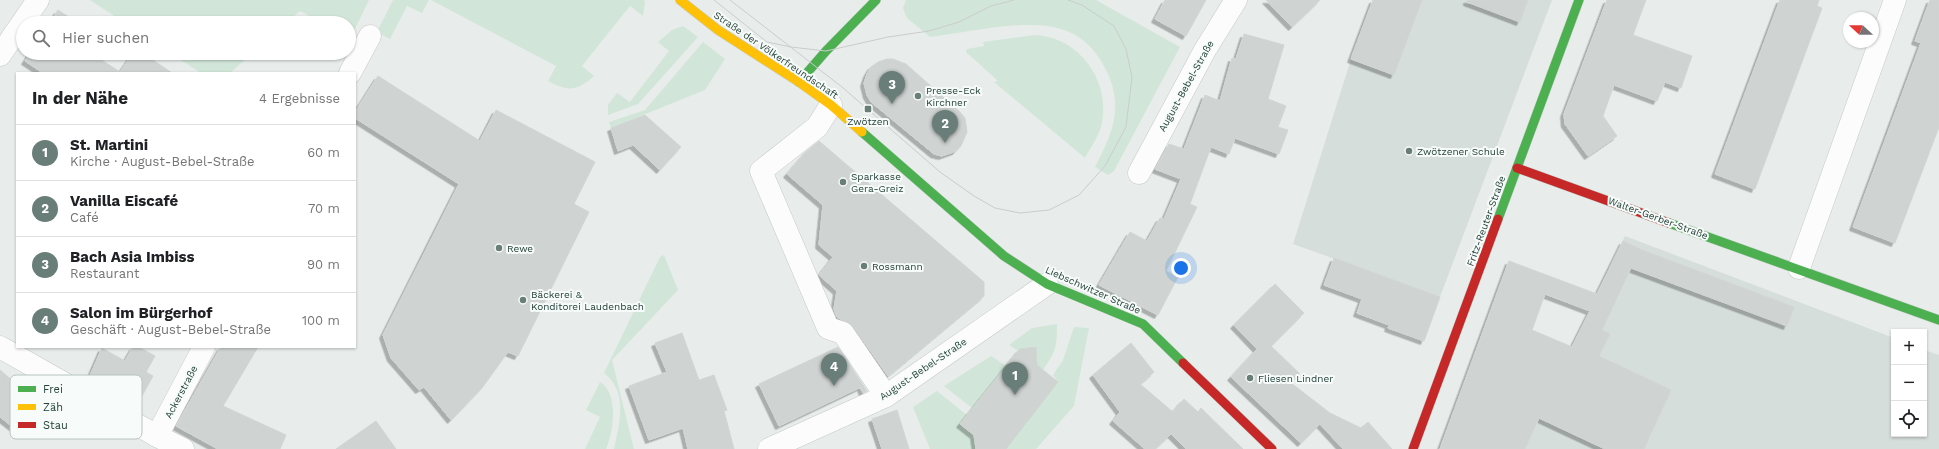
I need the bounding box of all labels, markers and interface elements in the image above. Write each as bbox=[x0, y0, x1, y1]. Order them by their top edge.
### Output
street label: Straße der Völkerfreundschaft bbox=[712, 9, 841, 101]
north arrow bbox=[1843, 12, 1879, 48]
search box bbox=[16, 16, 356, 60]
icon: search bbox=[30, 27, 52, 49]
text: Hier suchen bbox=[62, 29, 149, 47]
street label: August-Bebel-Straße bbox=[1156, 38, 1216, 134]
pin: 3 bbox=[879, 71, 905, 104]
place label: Presse-Eck Kirchner bbox=[926, 85, 981, 108]
text: In der Nähe bbox=[32, 88, 128, 108]
text: 4 Ergebnisse bbox=[259, 91, 340, 106]
marker: Presse-Eck Kirchner bbox=[913, 91, 923, 101]
marker: Zwötzen bbox=[863, 104, 873, 114]
pin: 2 bbox=[932, 110, 958, 143]
place label: Zwötzen bbox=[847, 116, 889, 127]
text: St. Martini bbox=[70, 136, 148, 154]
text: 1 bbox=[42, 145, 48, 160]
text: 60 m bbox=[307, 145, 340, 160]
marker: Zwötzener Schule bbox=[1404, 146, 1414, 156]
place label: Zwötzener Schule bbox=[1417, 146, 1505, 157]
text: Kirche · August-Bebel-Straße bbox=[70, 154, 255, 169]
place label: Sparkasse Gera-Greiz bbox=[851, 171, 903, 194]
street label: Fritz-Reuter-Straße bbox=[1465, 174, 1508, 268]
marker: Sparkasse Gera-Greiz bbox=[838, 177, 848, 187]
text: Vanilla Eiscafé bbox=[70, 192, 178, 210]
street label: Walter-Gerber-Straße bbox=[1606, 195, 1710, 241]
text: 2 bbox=[41, 201, 49, 216]
text: 70 m bbox=[308, 201, 340, 216]
text: Café bbox=[70, 210, 99, 225]
marker: Rewe bbox=[494, 243, 504, 253]
place label: Rewe bbox=[507, 243, 533, 254]
text: Bach Asia Imbiss bbox=[70, 248, 195, 266]
text: 3 bbox=[41, 257, 49, 272]
text: 90 m bbox=[307, 257, 340, 272]
your location bbox=[1171, 258, 1191, 278]
marker: Rossmann bbox=[859, 261, 869, 271]
place label: Rossmann bbox=[872, 261, 923, 272]
street label: Liebschwitzer Straße bbox=[1044, 264, 1143, 316]
text: Restaurant bbox=[70, 266, 140, 281]
place label: Bäckerei & Konditorei Laudenbach bbox=[531, 289, 644, 312]
marker: Bäckerei & Konditorei Laudenbach bbox=[518, 295, 528, 305]
text: Salon im Bürgerhof bbox=[70, 304, 212, 322]
text: 4 bbox=[41, 313, 49, 328]
text: 100 m bbox=[302, 313, 340, 328]
text: Geschäft · August-Bebel-Straße bbox=[70, 322, 271, 337]
map controls bbox=[1891, 329, 1927, 437]
button: + bbox=[1891, 329, 1927, 365]
street label: August-Bebel-Straße bbox=[877, 336, 969, 402]
pin: 4 bbox=[821, 353, 847, 386]
pin: 1 bbox=[1002, 362, 1028, 395]
street label: Ackerstraße bbox=[162, 364, 200, 420]
button: − bbox=[1891, 365, 1927, 401]
marker: Fliesen Lindner bbox=[1245, 373, 1255, 383]
place label: Fliesen Lindner bbox=[1258, 373, 1333, 384]
legend bbox=[10, 375, 142, 439]
text: Frei bbox=[43, 383, 63, 396]
text: Zäh bbox=[43, 401, 63, 414]
button: locate bbox=[1891, 401, 1927, 437]
text: Stau bbox=[43, 419, 68, 432]

